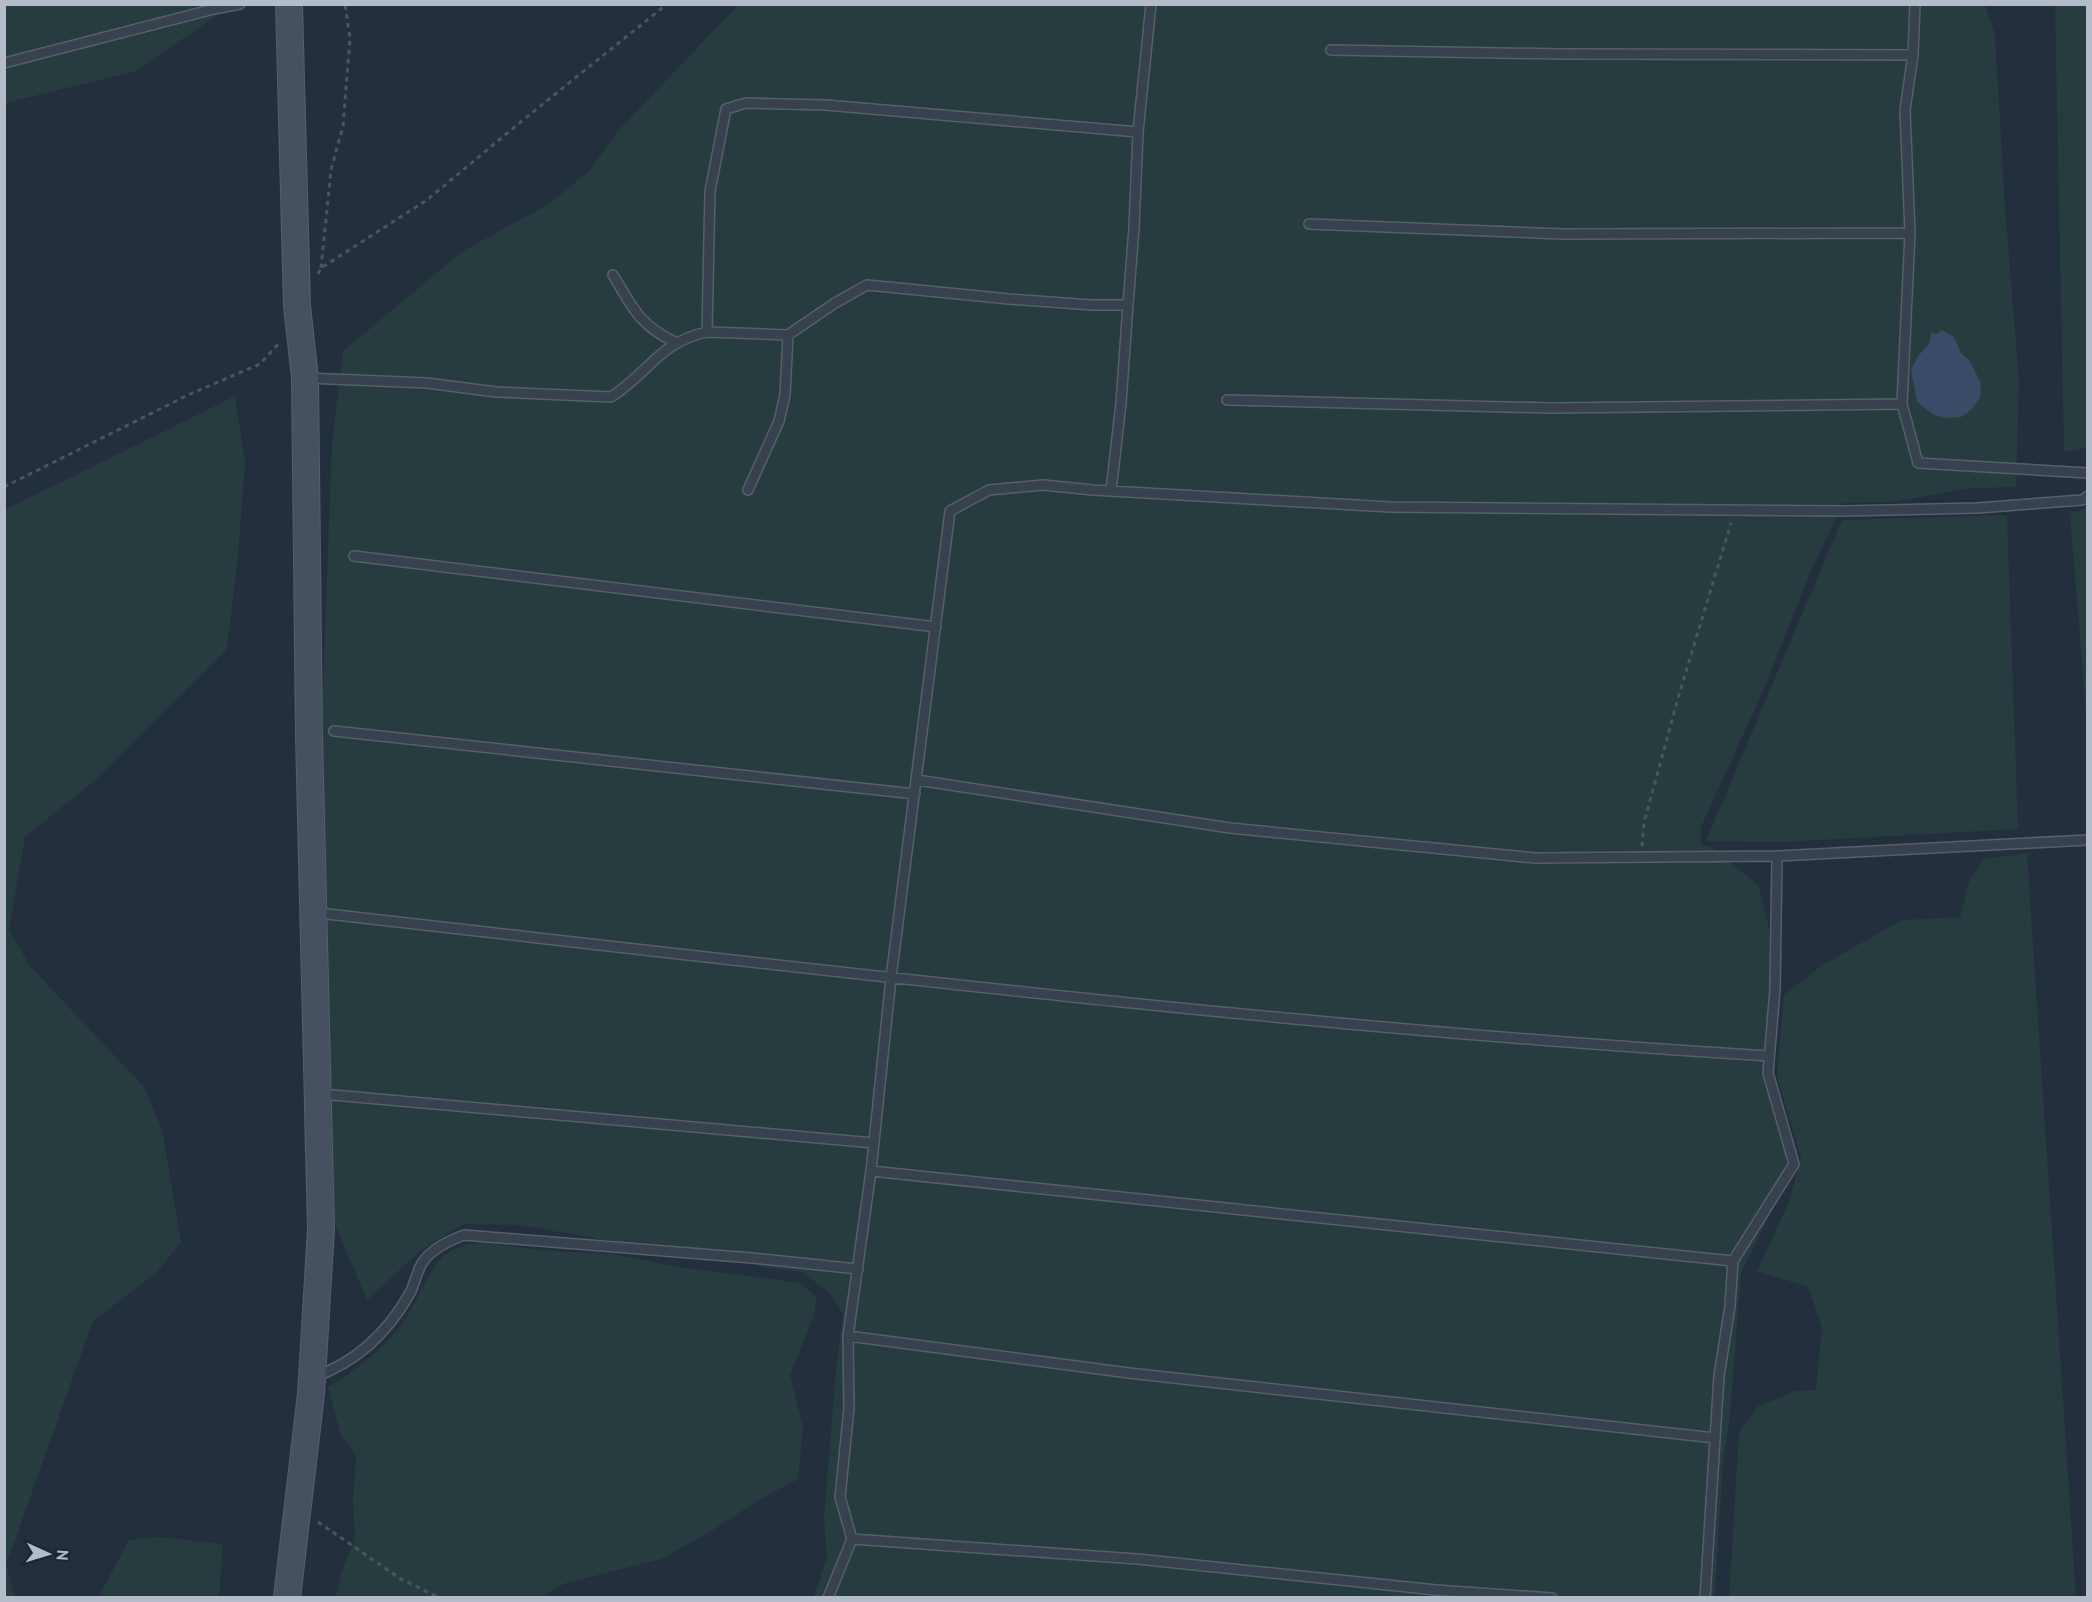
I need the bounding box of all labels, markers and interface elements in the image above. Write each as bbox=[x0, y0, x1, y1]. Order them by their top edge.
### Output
north arrow bbox=[18, 1524, 78, 1584]
text: N bbox=[53, 1549, 73, 1561]

